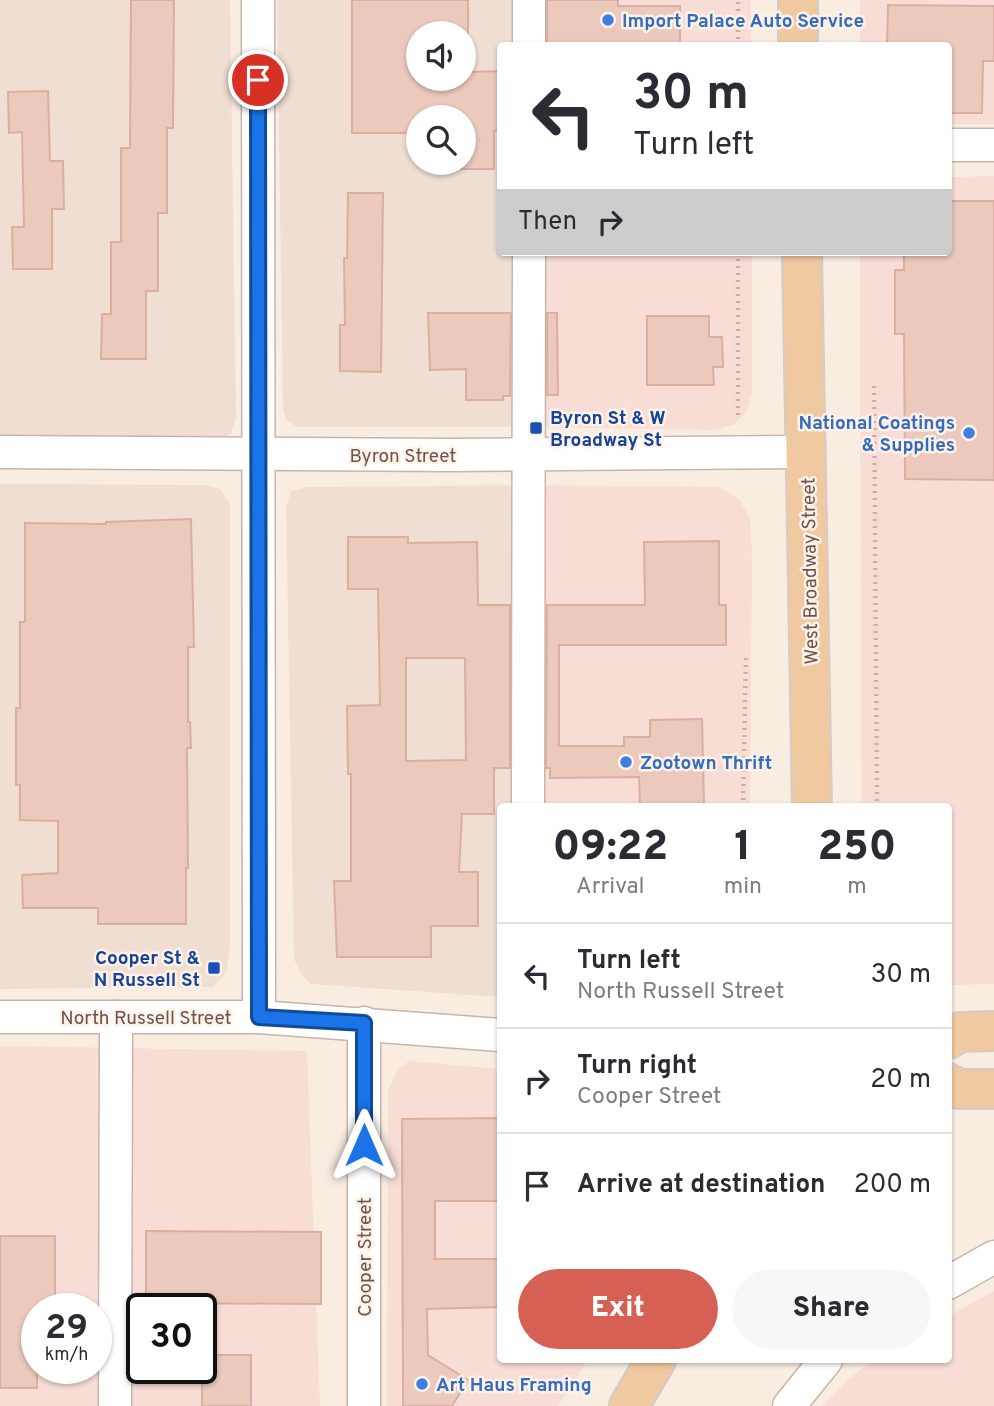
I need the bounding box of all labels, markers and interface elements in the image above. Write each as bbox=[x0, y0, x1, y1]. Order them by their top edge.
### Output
place label: Import Palace Auto Service bbox=[622, 10, 864, 34]
marker: Import Palace Auto Service bbox=[600, 12, 616, 28]
map controls bbox=[406, 21, 476, 175]
button: sound bbox=[406, 21, 476, 91]
pin bbox=[228, 50, 288, 110]
icon: arrive bbox=[239, 61, 277, 99]
text: 30 m bbox=[633, 65, 749, 127]
icon: left bbox=[518, 70, 609, 161]
button: search bbox=[406, 105, 476, 175]
text: Turn left bbox=[633, 126, 754, 166]
icon: right bbox=[591, 203, 629, 241]
text: Then bbox=[518, 206, 577, 239]
place label: Byron St & W Broadway St bbox=[550, 407, 666, 453]
place label: National Coatings & Supplies bbox=[799, 412, 955, 458]
marker: Byron St & W Broadway St bbox=[528, 420, 544, 436]
marker: National Coatings & Supplies bbox=[961, 425, 977, 441]
street label: Byron Street bbox=[349, 445, 457, 469]
street label: West Broadway Street bbox=[797, 477, 825, 665]
place label: Zootown Thrift bbox=[640, 752, 772, 776]
marker: Zootown Thrift bbox=[618, 754, 634, 770]
text: 09:22 bbox=[553, 822, 668, 875]
text: 1 bbox=[734, 822, 751, 875]
text: 250 bbox=[818, 822, 896, 875]
text: Arrival bbox=[576, 873, 645, 902]
text: min bbox=[724, 873, 762, 902]
text: m bbox=[847, 873, 867, 902]
text: Turn left bbox=[577, 945, 681, 978]
place label: Cooper St & N Russell St bbox=[94, 947, 200, 993]
icon: left bbox=[518, 957, 556, 995]
text: 30 m bbox=[871, 959, 931, 992]
marker: Cooper St & N Russell St bbox=[206, 960, 222, 976]
text: North Russell Street bbox=[577, 978, 784, 1007]
street label: North Russell Street bbox=[60, 1007, 232, 1031]
text: Turn right bbox=[577, 1050, 697, 1083]
icon: right bbox=[518, 1062, 556, 1100]
text: 20 m bbox=[870, 1064, 931, 1097]
text: Cooper Street bbox=[577, 1083, 722, 1112]
position arrow bbox=[327, 1108, 401, 1182]
icon: arrive bbox=[518, 1167, 556, 1205]
text: Arrive at destination bbox=[577, 1169, 825, 1202]
text: 200 m bbox=[854, 1169, 931, 1202]
street label: Cooper Street bbox=[354, 1197, 378, 1317]
button: Exit bbox=[518, 1269, 718, 1349]
button: Share bbox=[732, 1269, 931, 1349]
speed limit sign: 30 bbox=[126, 1293, 217, 1384]
text: 29 bbox=[45, 1307, 88, 1351]
text: km/h bbox=[45, 1344, 88, 1367]
place label: Art Haus Framing bbox=[436, 1374, 592, 1398]
marker: Art Haus Framing bbox=[414, 1376, 430, 1392]

